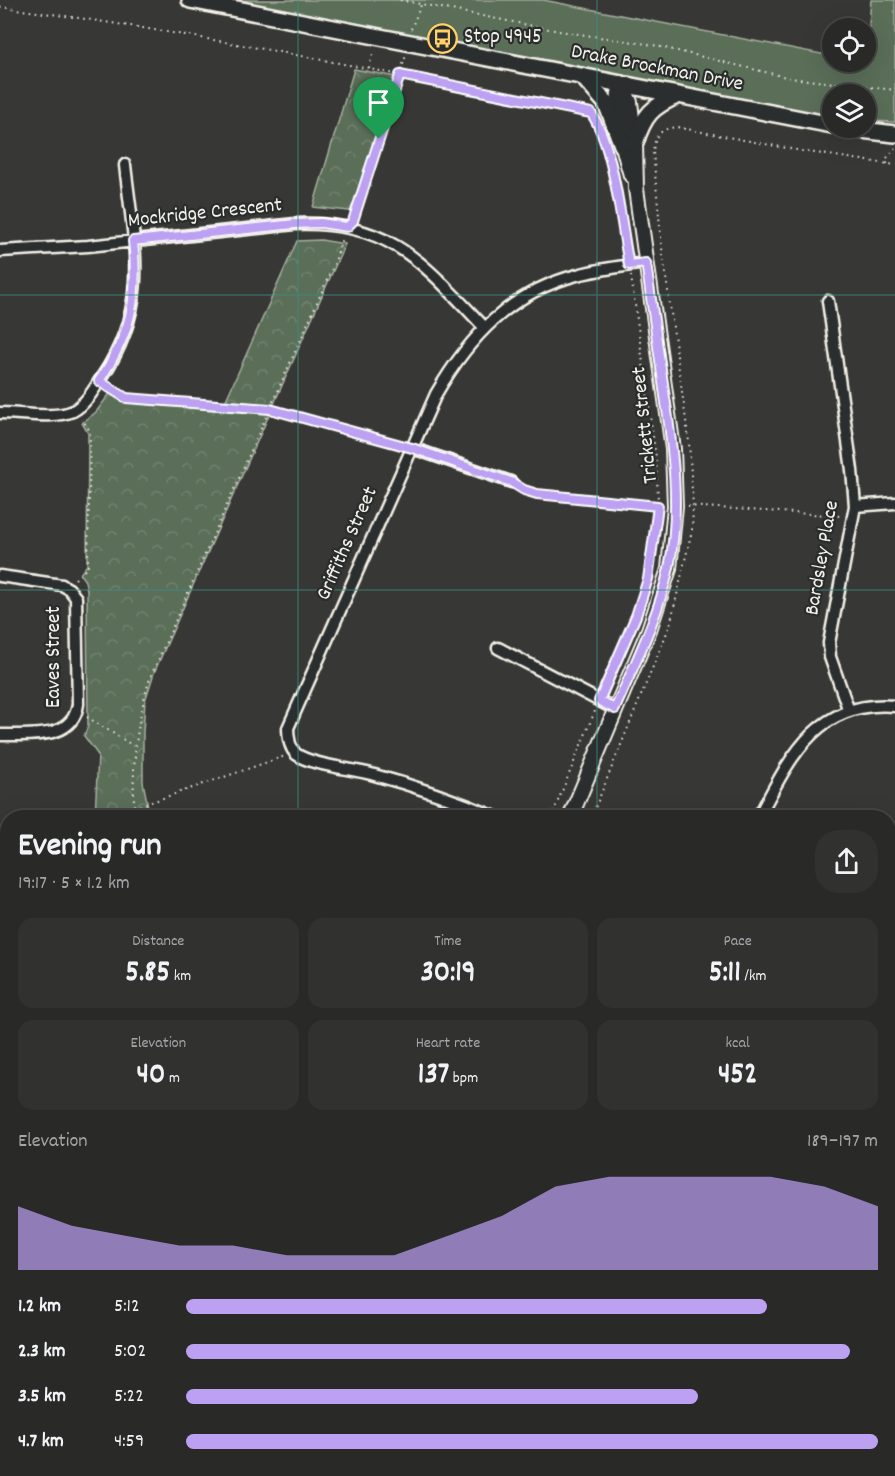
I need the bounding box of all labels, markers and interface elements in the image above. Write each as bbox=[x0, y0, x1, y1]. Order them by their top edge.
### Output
map controls bbox=[822, 18, 876, 138]
button: locate bbox=[822, 18, 876, 72]
bus stop icon: Stop 4945 bbox=[427, 22, 459, 54]
place label: Stop 4945 bbox=[464, 23, 542, 53]
street label: Drake Brockman Drive bbox=[568, 38, 746, 100]
pin bbox=[353, 77, 404, 139]
button: layers bbox=[822, 84, 876, 138]
icon: arrive bbox=[362, 86, 395, 119]
street label: Mockridge Crescent bbox=[126, 191, 284, 237]
street label: Trickett Street bbox=[625, 365, 667, 485]
street label: Griffiths Street bbox=[310, 482, 387, 606]
street label: Bardsley Place bbox=[798, 498, 848, 618]
street label: Eaves Street bbox=[40, 606, 70, 708]
text: Evening run bbox=[18, 824, 162, 871]
button: share bbox=[815, 830, 878, 893]
text: 19:17 · 5 × 1.2 km bbox=[18, 870, 130, 898]
text: Distance bbox=[132, 930, 184, 953]
text: Time bbox=[434, 930, 462, 953]
text: Pace bbox=[724, 930, 752, 953]
text: 5.85 bbox=[125, 953, 170, 996]
text: 30:19 bbox=[421, 953, 475, 996]
text: 5:11 bbox=[709, 953, 741, 996]
text: km bbox=[170, 965, 191, 988]
text: /km bbox=[741, 965, 767, 988]
text: Elevation bbox=[131, 1032, 186, 1055]
text: Heart rate bbox=[416, 1032, 480, 1055]
text: kcal bbox=[726, 1032, 750, 1055]
text: 40 bbox=[137, 1055, 165, 1098]
text: 137 bbox=[418, 1055, 449, 1098]
text: 452 bbox=[718, 1055, 757, 1098]
text: m bbox=[165, 1067, 180, 1090]
text: bpm bbox=[449, 1067, 478, 1090]
text: Elevation bbox=[18, 1128, 88, 1156]
text: 189–197 m bbox=[807, 1128, 878, 1156]
text: 1.2 km bbox=[18, 1293, 61, 1321]
text: 5:12 bbox=[114, 1293, 140, 1321]
text: 2.3 km bbox=[18, 1338, 65, 1366]
text: 5:02 bbox=[114, 1338, 146, 1366]
text: 3.5 km bbox=[18, 1383, 66, 1411]
text: 5:22 bbox=[114, 1383, 144, 1411]
text: 4.7 km bbox=[18, 1428, 64, 1456]
text: 4:59 bbox=[114, 1428, 144, 1456]

